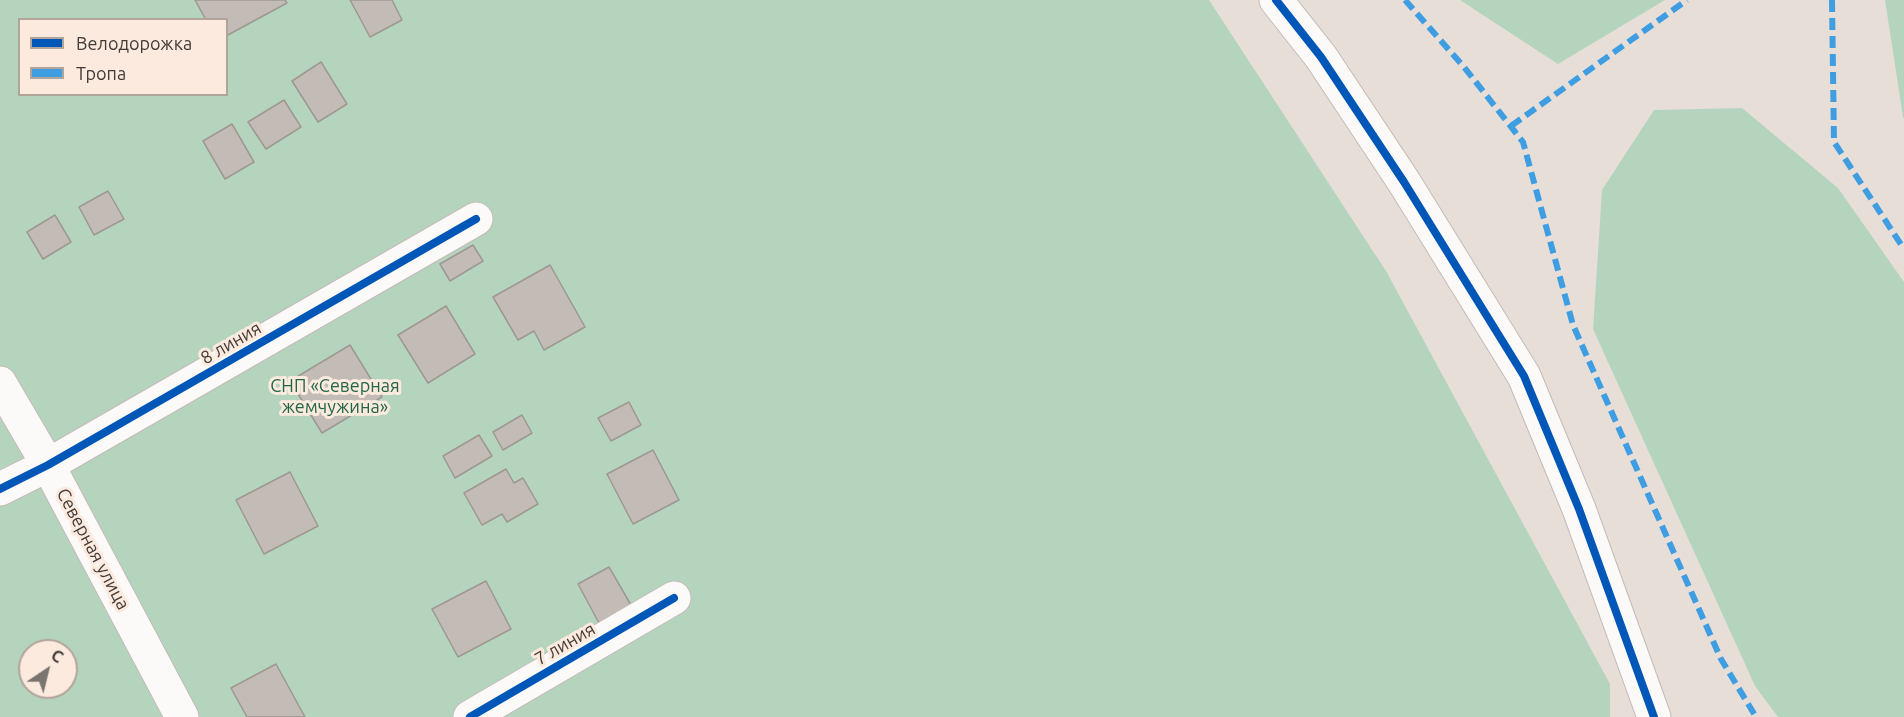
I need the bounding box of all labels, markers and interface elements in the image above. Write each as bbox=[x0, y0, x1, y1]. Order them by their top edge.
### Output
legend bbox=[18, 18, 228, 96]
text: Велодорожка bbox=[76, 33, 192, 53]
text: Тропа bbox=[76, 63, 126, 83]
street label: 8 линия bbox=[197, 317, 265, 369]
park label: СНП «Северная жемчужина» bbox=[270, 375, 400, 418]
street label: Северная улица bbox=[52, 485, 134, 613]
street label: 7 линия bbox=[531, 618, 599, 670]
north arrow bbox=[18, 639, 78, 699]
text: С bbox=[48, 646, 67, 666]

